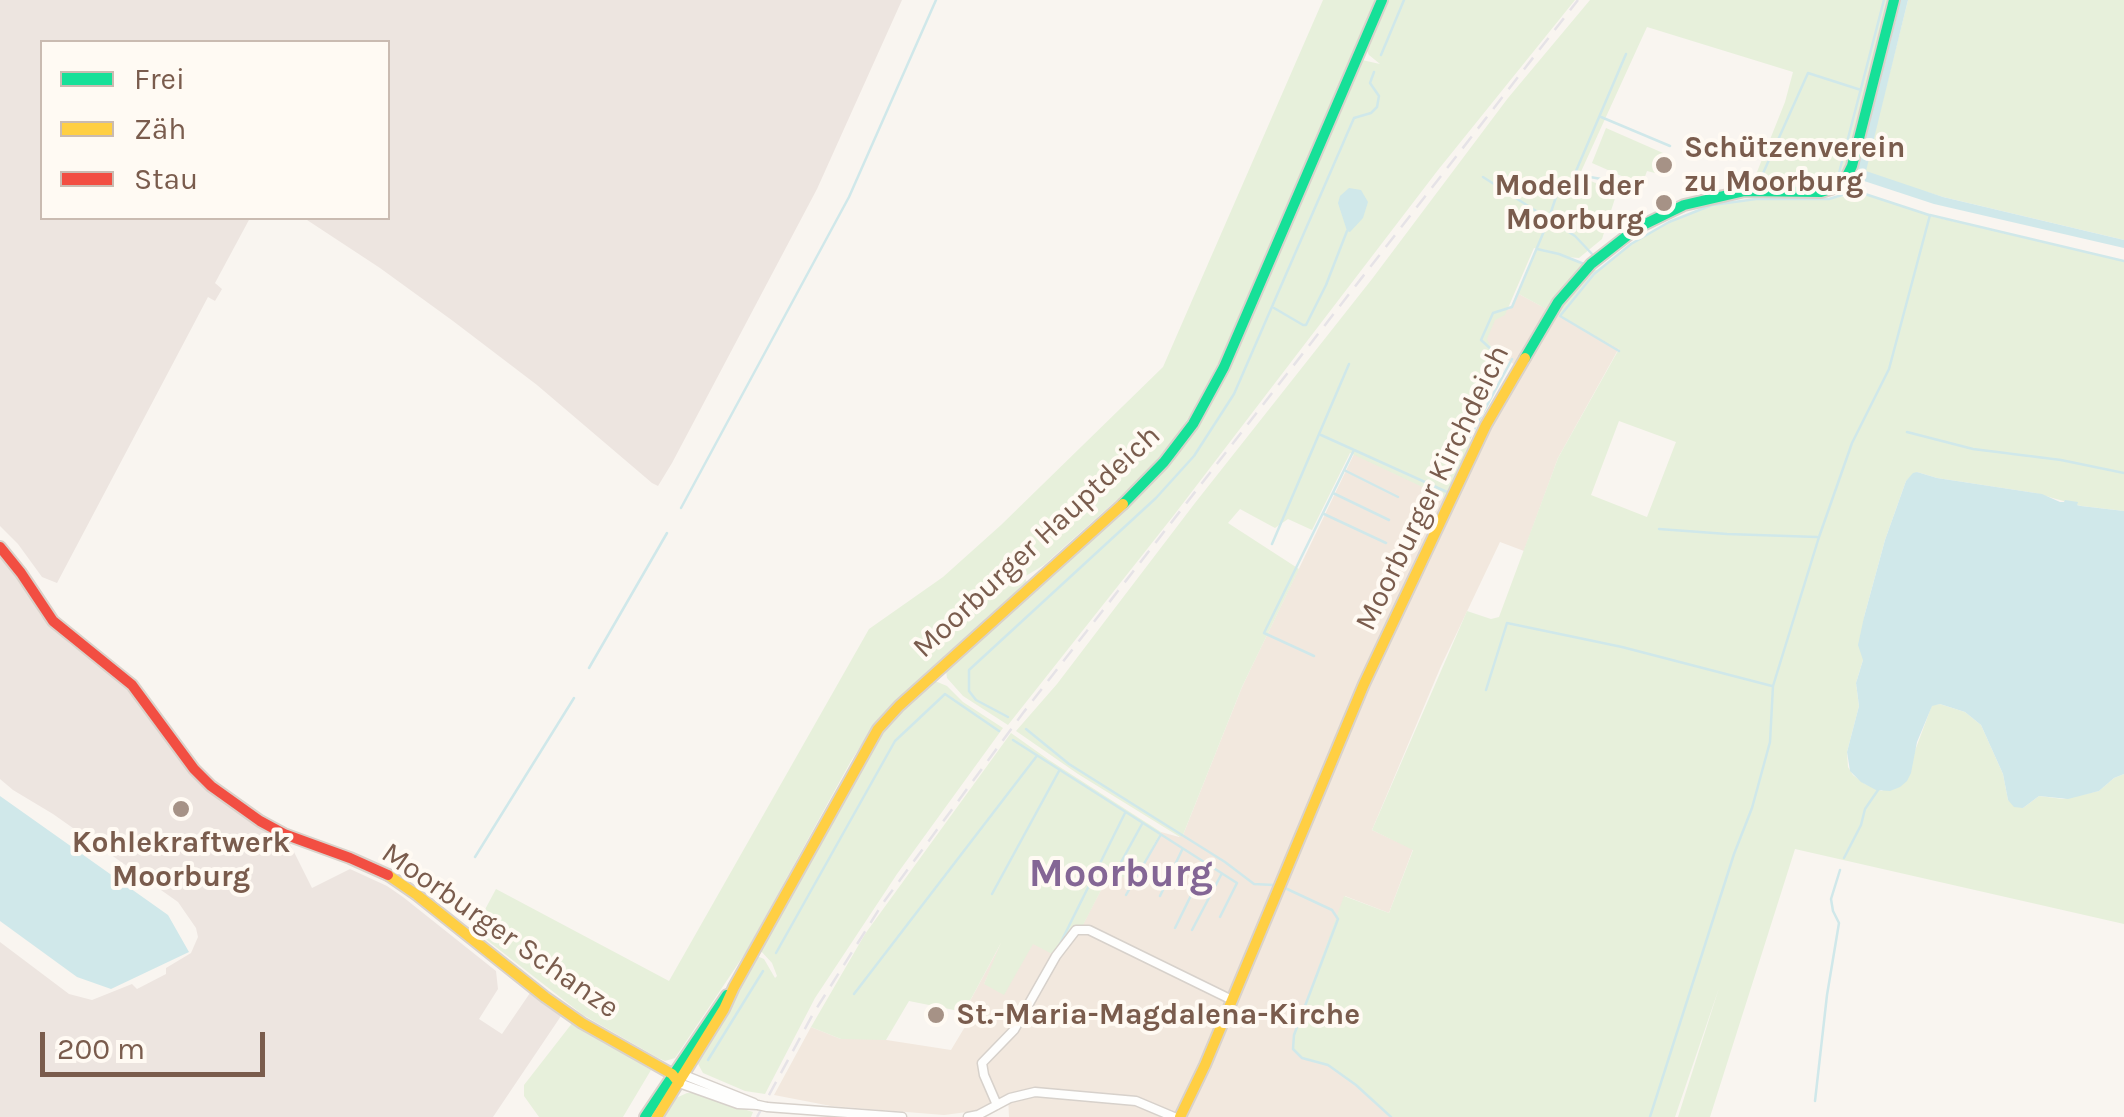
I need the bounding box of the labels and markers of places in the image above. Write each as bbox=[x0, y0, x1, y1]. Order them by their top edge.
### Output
place label: Schützenverein zu Moorburg bbox=[1684, 130, 1905, 200]
marker: Schützenverein zu Moorburg bbox=[1653, 154, 1675, 176]
place label: Modell der Moorburg bbox=[1495, 168, 1644, 238]
marker: Modell der Moorburg bbox=[1653, 192, 1675, 214]
marker: Kohlekraftwerk Moorburg bbox=[170, 798, 192, 820]
place label: Kohlekraftwerk Moorburg bbox=[72, 825, 290, 896]
place label: St.-Maria-Magdalena-Kirche bbox=[956, 997, 1360, 1033]
marker: St.-Maria-Magdalena-Kirche bbox=[925, 1004, 947, 1026]

